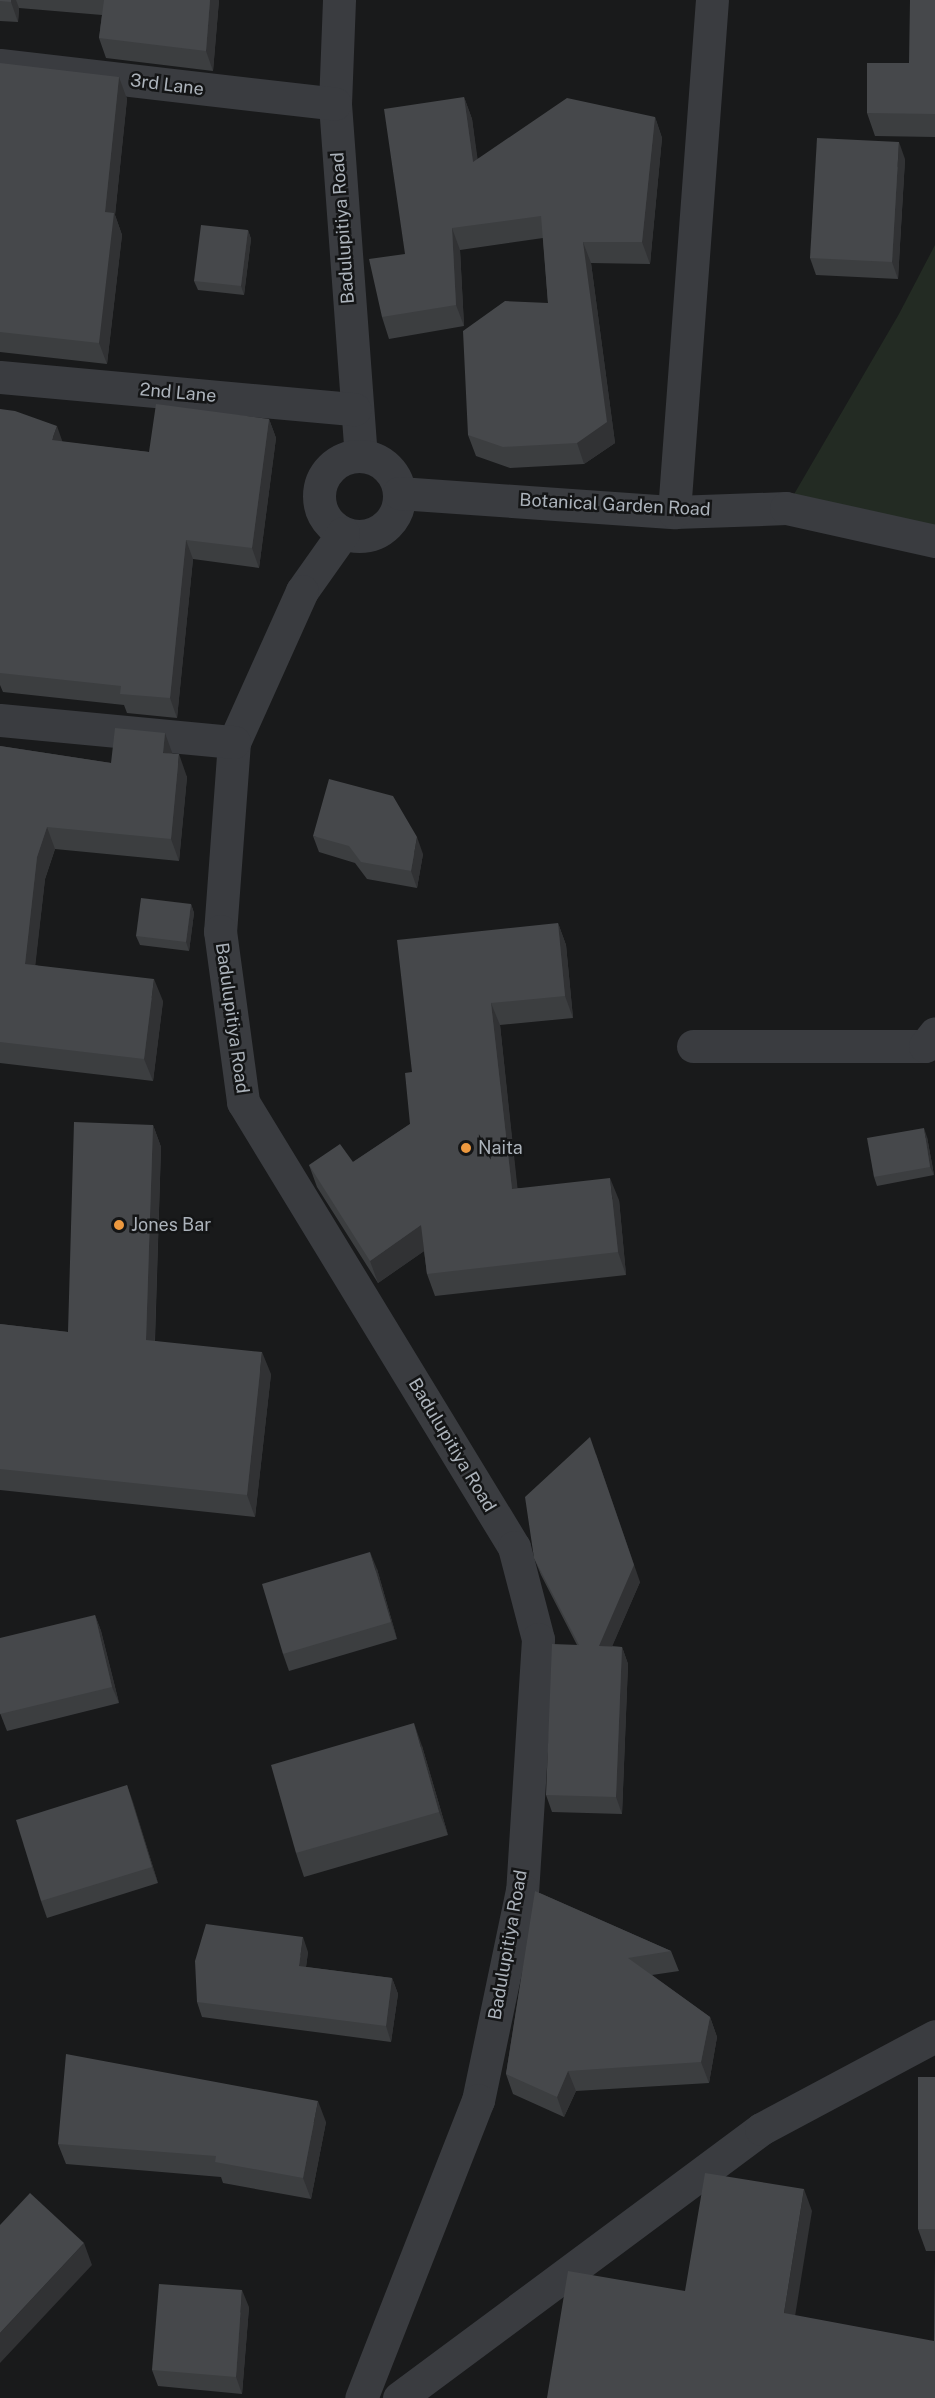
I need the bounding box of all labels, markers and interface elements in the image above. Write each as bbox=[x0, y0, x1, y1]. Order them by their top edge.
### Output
street label: 3rd Lane bbox=[129, 70, 205, 100]
street label: Badulupitiya Road bbox=[327, 151, 359, 305]
street label: 2nd Lane bbox=[139, 379, 217, 407]
street label: Botanical Garden Road bbox=[519, 489, 711, 521]
street label: Badulupitiya Road bbox=[211, 941, 253, 1095]
place label: Naita bbox=[478, 1137, 523, 1159]
marker: Naita bbox=[459, 1141, 473, 1155]
place label: Jones Bar bbox=[131, 1214, 211, 1236]
marker: Jones Bar bbox=[112, 1218, 126, 1232]
street label: Badulupitiya Road bbox=[404, 1374, 500, 1516]
street label: Badulupitiya Road bbox=[484, 1868, 532, 2022]

